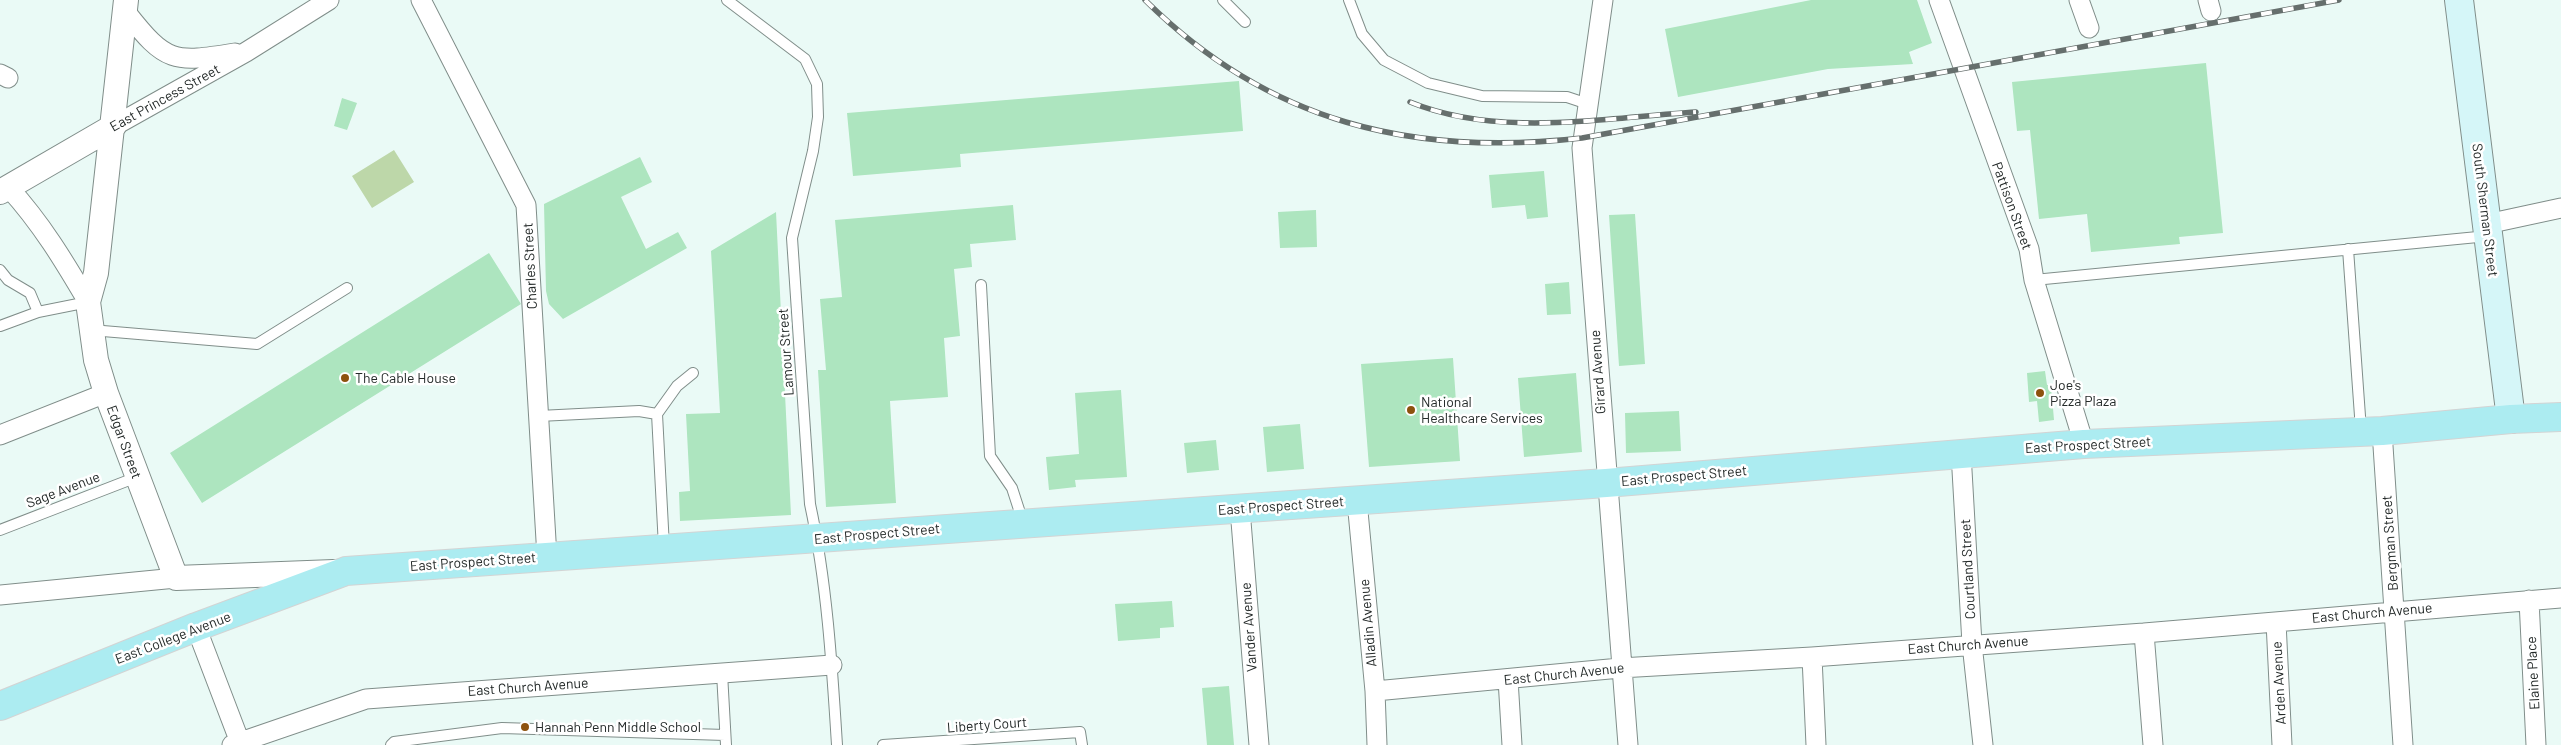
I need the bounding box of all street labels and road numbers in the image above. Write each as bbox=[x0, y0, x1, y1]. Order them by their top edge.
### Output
street label: East Princess Street bbox=[107, 61, 223, 135]
street label: South Sherman Street bbox=[2468, 142, 2502, 278]
street label: Pattison Street bbox=[1988, 160, 2036, 252]
street label: Charles Street bbox=[519, 222, 541, 310]
street label: Lamour Street bbox=[775, 308, 797, 396]
street label: Girard Avenue bbox=[1587, 329, 1609, 415]
street label: Edgar Street bbox=[103, 403, 145, 481]
street label: East Prospect Street bbox=[2024, 433, 2152, 457]
street label: East Prospect Street bbox=[1620, 462, 1748, 490]
street label: Sage Avenue bbox=[24, 468, 102, 512]
street label: East Prospect Street bbox=[1217, 493, 1345, 519]
street label: Bergman Street bbox=[2378, 495, 2402, 591]
street label: Courtland Street bbox=[1957, 518, 1979, 620]
street label: East Prospect Street bbox=[813, 520, 941, 548]
street label: East Prospect Street bbox=[409, 549, 537, 575]
street label: Alladin Avenue bbox=[1356, 578, 1380, 668]
street label: Vander Avenue bbox=[1237, 582, 1261, 672]
street label: East Church Avenue bbox=[2311, 599, 2433, 627]
street label: East College Avenue bbox=[113, 608, 233, 668]
street label: East Church Avenue bbox=[1907, 632, 2029, 658]
street label: Elaine Place bbox=[2523, 636, 2543, 710]
street label: Arden Avenue bbox=[2268, 641, 2290, 725]
street label: East Church Avenue bbox=[1503, 659, 1625, 689]
street label: East Church Avenue bbox=[467, 674, 589, 700]
street label: Liberty Court bbox=[946, 714, 1028, 736]

